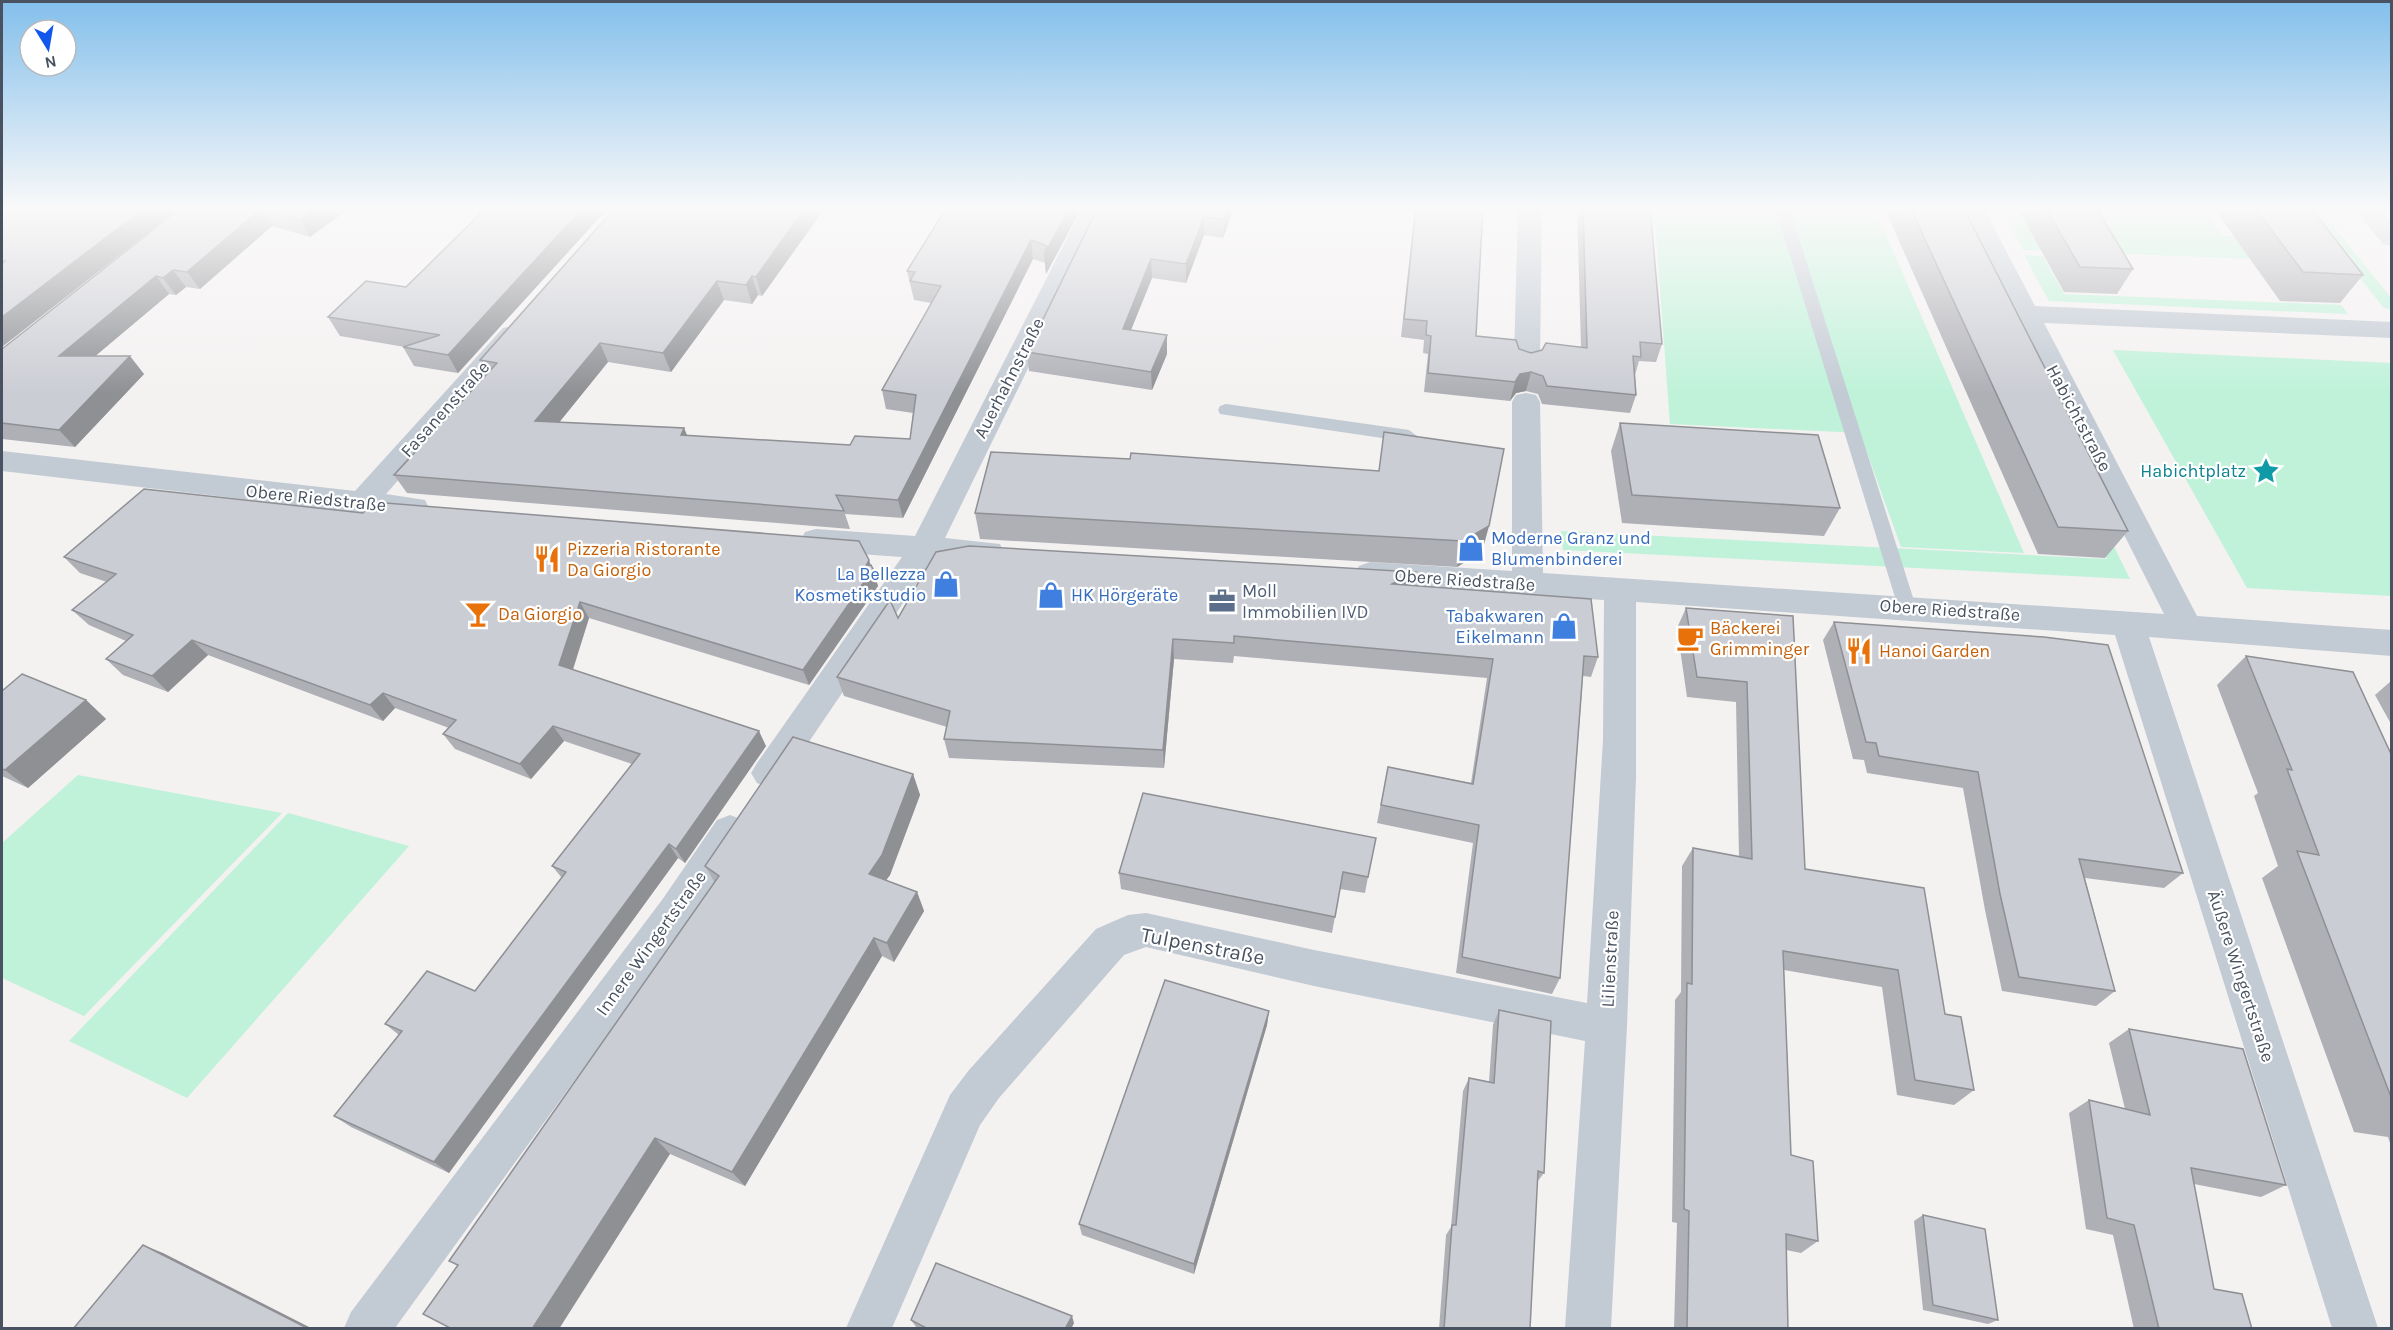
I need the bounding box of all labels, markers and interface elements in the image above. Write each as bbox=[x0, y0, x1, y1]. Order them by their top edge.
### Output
north arrow bbox=[18, 18, 78, 78]
text: N bbox=[43, 52, 58, 73]
street label: Auerhahnstraße bbox=[969, 314, 1049, 442]
street label: Fasanenstraße bbox=[396, 356, 494, 462]
street label: Habichtstraße bbox=[2042, 361, 2116, 475]
place icon: Habichtplatz bbox=[2251, 456, 2281, 486]
place label: Habichtplatz bbox=[2140, 460, 2246, 482]
street label: Obere Riedstraße bbox=[245, 480, 387, 516]
place label: Moderne Granz und Blumenbinderei bbox=[1491, 527, 1651, 570]
shop icon: Moderne Granz und Blumenbinderei bbox=[1456, 533, 1486, 563]
place label: Pizzeria Ristorante Da Giorgio bbox=[567, 538, 720, 581]
restaurant icon: Pizzeria Ristorante Da Giorgio bbox=[532, 544, 562, 574]
place label: La Bellezza Kosmetikstudio bbox=[794, 563, 926, 606]
street label: Obere Riedstraße bbox=[1394, 564, 1536, 596]
shop icon: La Bellezza Kosmetikstudio bbox=[931, 569, 961, 599]
shop icon: HK Hörgeräte bbox=[1036, 580, 1066, 610]
place label: Moll Immobilien IVD bbox=[1242, 580, 1368, 623]
place label: HK Hörgeräte bbox=[1071, 584, 1178, 606]
office icon: Moll Immobilien IVD bbox=[1207, 586, 1237, 616]
street label: Obere Riedstraße bbox=[1879, 594, 2021, 626]
bar icon: Da Giorgio bbox=[463, 599, 493, 629]
place label: Da Giorgio bbox=[498, 603, 582, 625]
place label: Tabakwaren Eikelmann bbox=[1446, 605, 1544, 648]
shop icon: Tabakwaren Eikelmann bbox=[1549, 611, 1579, 641]
place label: Bäckerei Grimminger bbox=[1710, 617, 1810, 660]
cafe icon: Bäckerei Grimminger bbox=[1675, 623, 1705, 653]
restaurant icon: Hanoi Garden bbox=[1844, 636, 1874, 666]
place label: Hanoi Garden bbox=[1879, 640, 1990, 662]
street label: Innere Wingertstraße bbox=[591, 866, 711, 1020]
street label: Äußere Wingertstraße bbox=[2203, 887, 2279, 1065]
street label: Lilienstraße bbox=[1596, 910, 1624, 1008]
street label: Tulpenstraße bbox=[1139, 922, 1267, 970]

